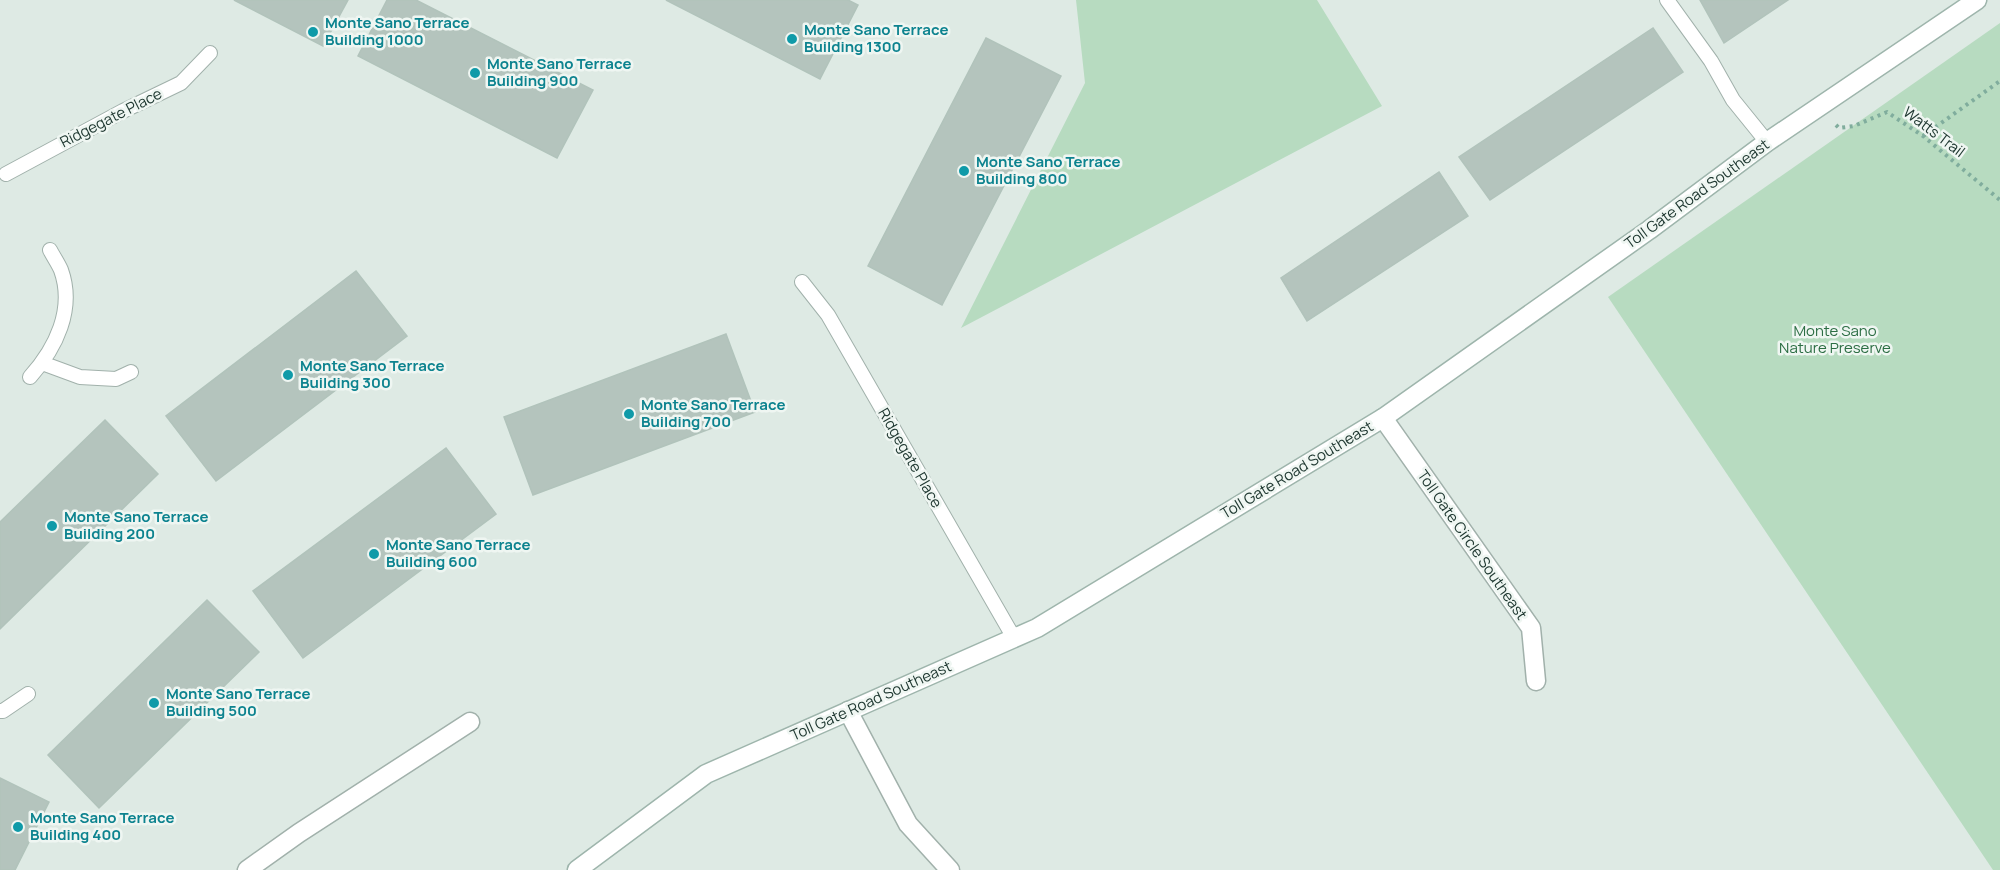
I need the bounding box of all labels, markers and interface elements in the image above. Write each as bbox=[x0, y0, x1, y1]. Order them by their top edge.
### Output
place label: Monte Sano Terrace Building 1000 bbox=[325, 12, 469, 50]
place label: Monte Sano Terrace Building 1300 bbox=[804, 19, 948, 57]
marker: Monte Sano Terrace Building 1000 bbox=[306, 25, 320, 39]
marker: Monte Sano Terrace Building 1300 bbox=[785, 32, 799, 46]
place label: Monte Sano Terrace Building 900 bbox=[487, 53, 631, 91]
marker: Monte Sano Terrace Building 900 bbox=[468, 66, 482, 80]
street label: Ridgegate Place bbox=[56, 83, 166, 152]
street label: Watts Trail bbox=[1899, 101, 1970, 162]
street label: Toll Gate Road Southeast bbox=[1620, 134, 1773, 253]
place label: Monte Sano Terrace Building 800 bbox=[976, 151, 1120, 189]
marker: Monte Sano Terrace Building 800 bbox=[957, 164, 971, 178]
park label: Monte Sano Nature Preserve bbox=[1779, 320, 1891, 358]
place label: Monte Sano Terrace Building 300 bbox=[300, 355, 444, 393]
marker: Monte Sano Terrace Building 300 bbox=[281, 368, 295, 382]
place label: Monte Sano Terrace Building 700 bbox=[641, 394, 785, 432]
street label: Ridgegate Place bbox=[873, 404, 948, 512]
marker: Monte Sano Terrace Building 700 bbox=[622, 407, 636, 421]
street label: Toll Gate Road Southeast bbox=[1217, 416, 1377, 523]
street label: Toll Gate Circle Southeast bbox=[1413, 466, 1532, 624]
place label: Monte Sano Terrace Building 200 bbox=[64, 506, 208, 544]
marker: Monte Sano Terrace Building 200 bbox=[45, 519, 59, 533]
place label: Monte Sano Terrace Building 600 bbox=[386, 534, 530, 572]
marker: Monte Sano Terrace Building 600 bbox=[367, 547, 381, 561]
street label: Toll Gate Road Southeast bbox=[787, 655, 955, 746]
place label: Monte Sano Terrace Building 500 bbox=[166, 683, 310, 721]
marker: Monte Sano Terrace Building 500 bbox=[147, 696, 161, 710]
place label: Monte Sano Terrace Building 400 bbox=[30, 807, 174, 845]
marker: Monte Sano Terrace Building 400 bbox=[11, 820, 25, 834]

